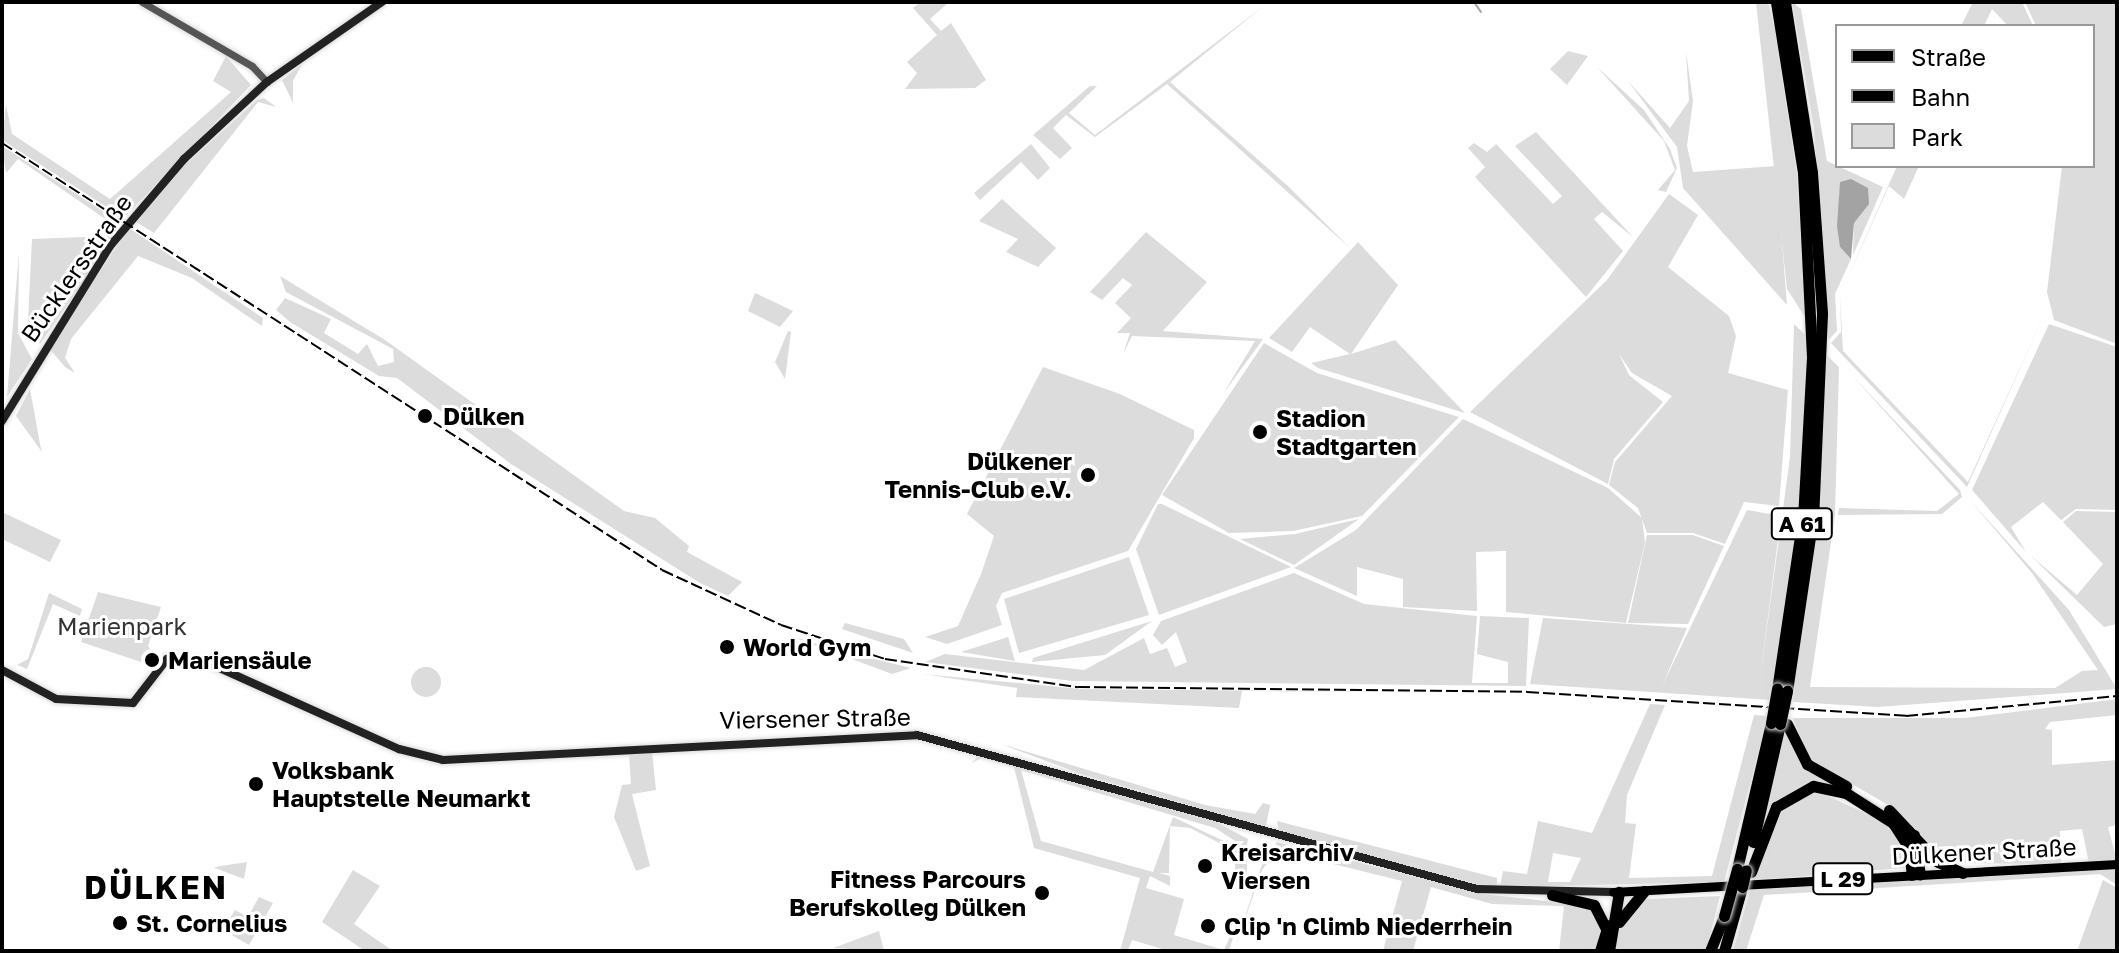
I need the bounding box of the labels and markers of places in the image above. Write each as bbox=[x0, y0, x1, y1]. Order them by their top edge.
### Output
place label: Dülken bbox=[443, 402, 525, 430]
place label: Stadion Stadtgarten bbox=[1276, 404, 1417, 460]
marker: Dülken bbox=[414, 405, 436, 427]
marker: Stadion Stadtgarten bbox=[1251, 423, 1269, 441]
place label: Dülkener Tennis-Club e.V. bbox=[884, 447, 1072, 503]
marker: Dülkener Tennis-Club e.V. bbox=[1079, 466, 1097, 484]
place label: World Gym bbox=[743, 633, 871, 661]
marker: World Gym bbox=[718, 638, 736, 656]
place label: Mariensäule bbox=[168, 646, 312, 674]
marker: Mariensäule bbox=[143, 651, 161, 669]
place label: Volksbank Hauptstelle Neumarkt bbox=[272, 756, 531, 812]
marker: Volksbank Hauptstelle Neumarkt bbox=[247, 775, 265, 793]
place label: Kreisarchiv Viersen bbox=[1221, 838, 1354, 894]
marker: Kreisarchiv Viersen bbox=[1196, 857, 1214, 875]
place label: Fitness Parcours Berufskolleg Dülken bbox=[789, 865, 1026, 921]
marker: Fitness Parcours Berufskolleg Dülken bbox=[1033, 884, 1051, 902]
place label: St. Cornelius bbox=[136, 909, 288, 937]
place label: Clip 'n Climb Niederrhein bbox=[1224, 912, 1513, 940]
marker: St. Cornelius bbox=[111, 914, 129, 932]
marker: Clip 'n Climb Niederrhein bbox=[1199, 917, 1217, 935]

